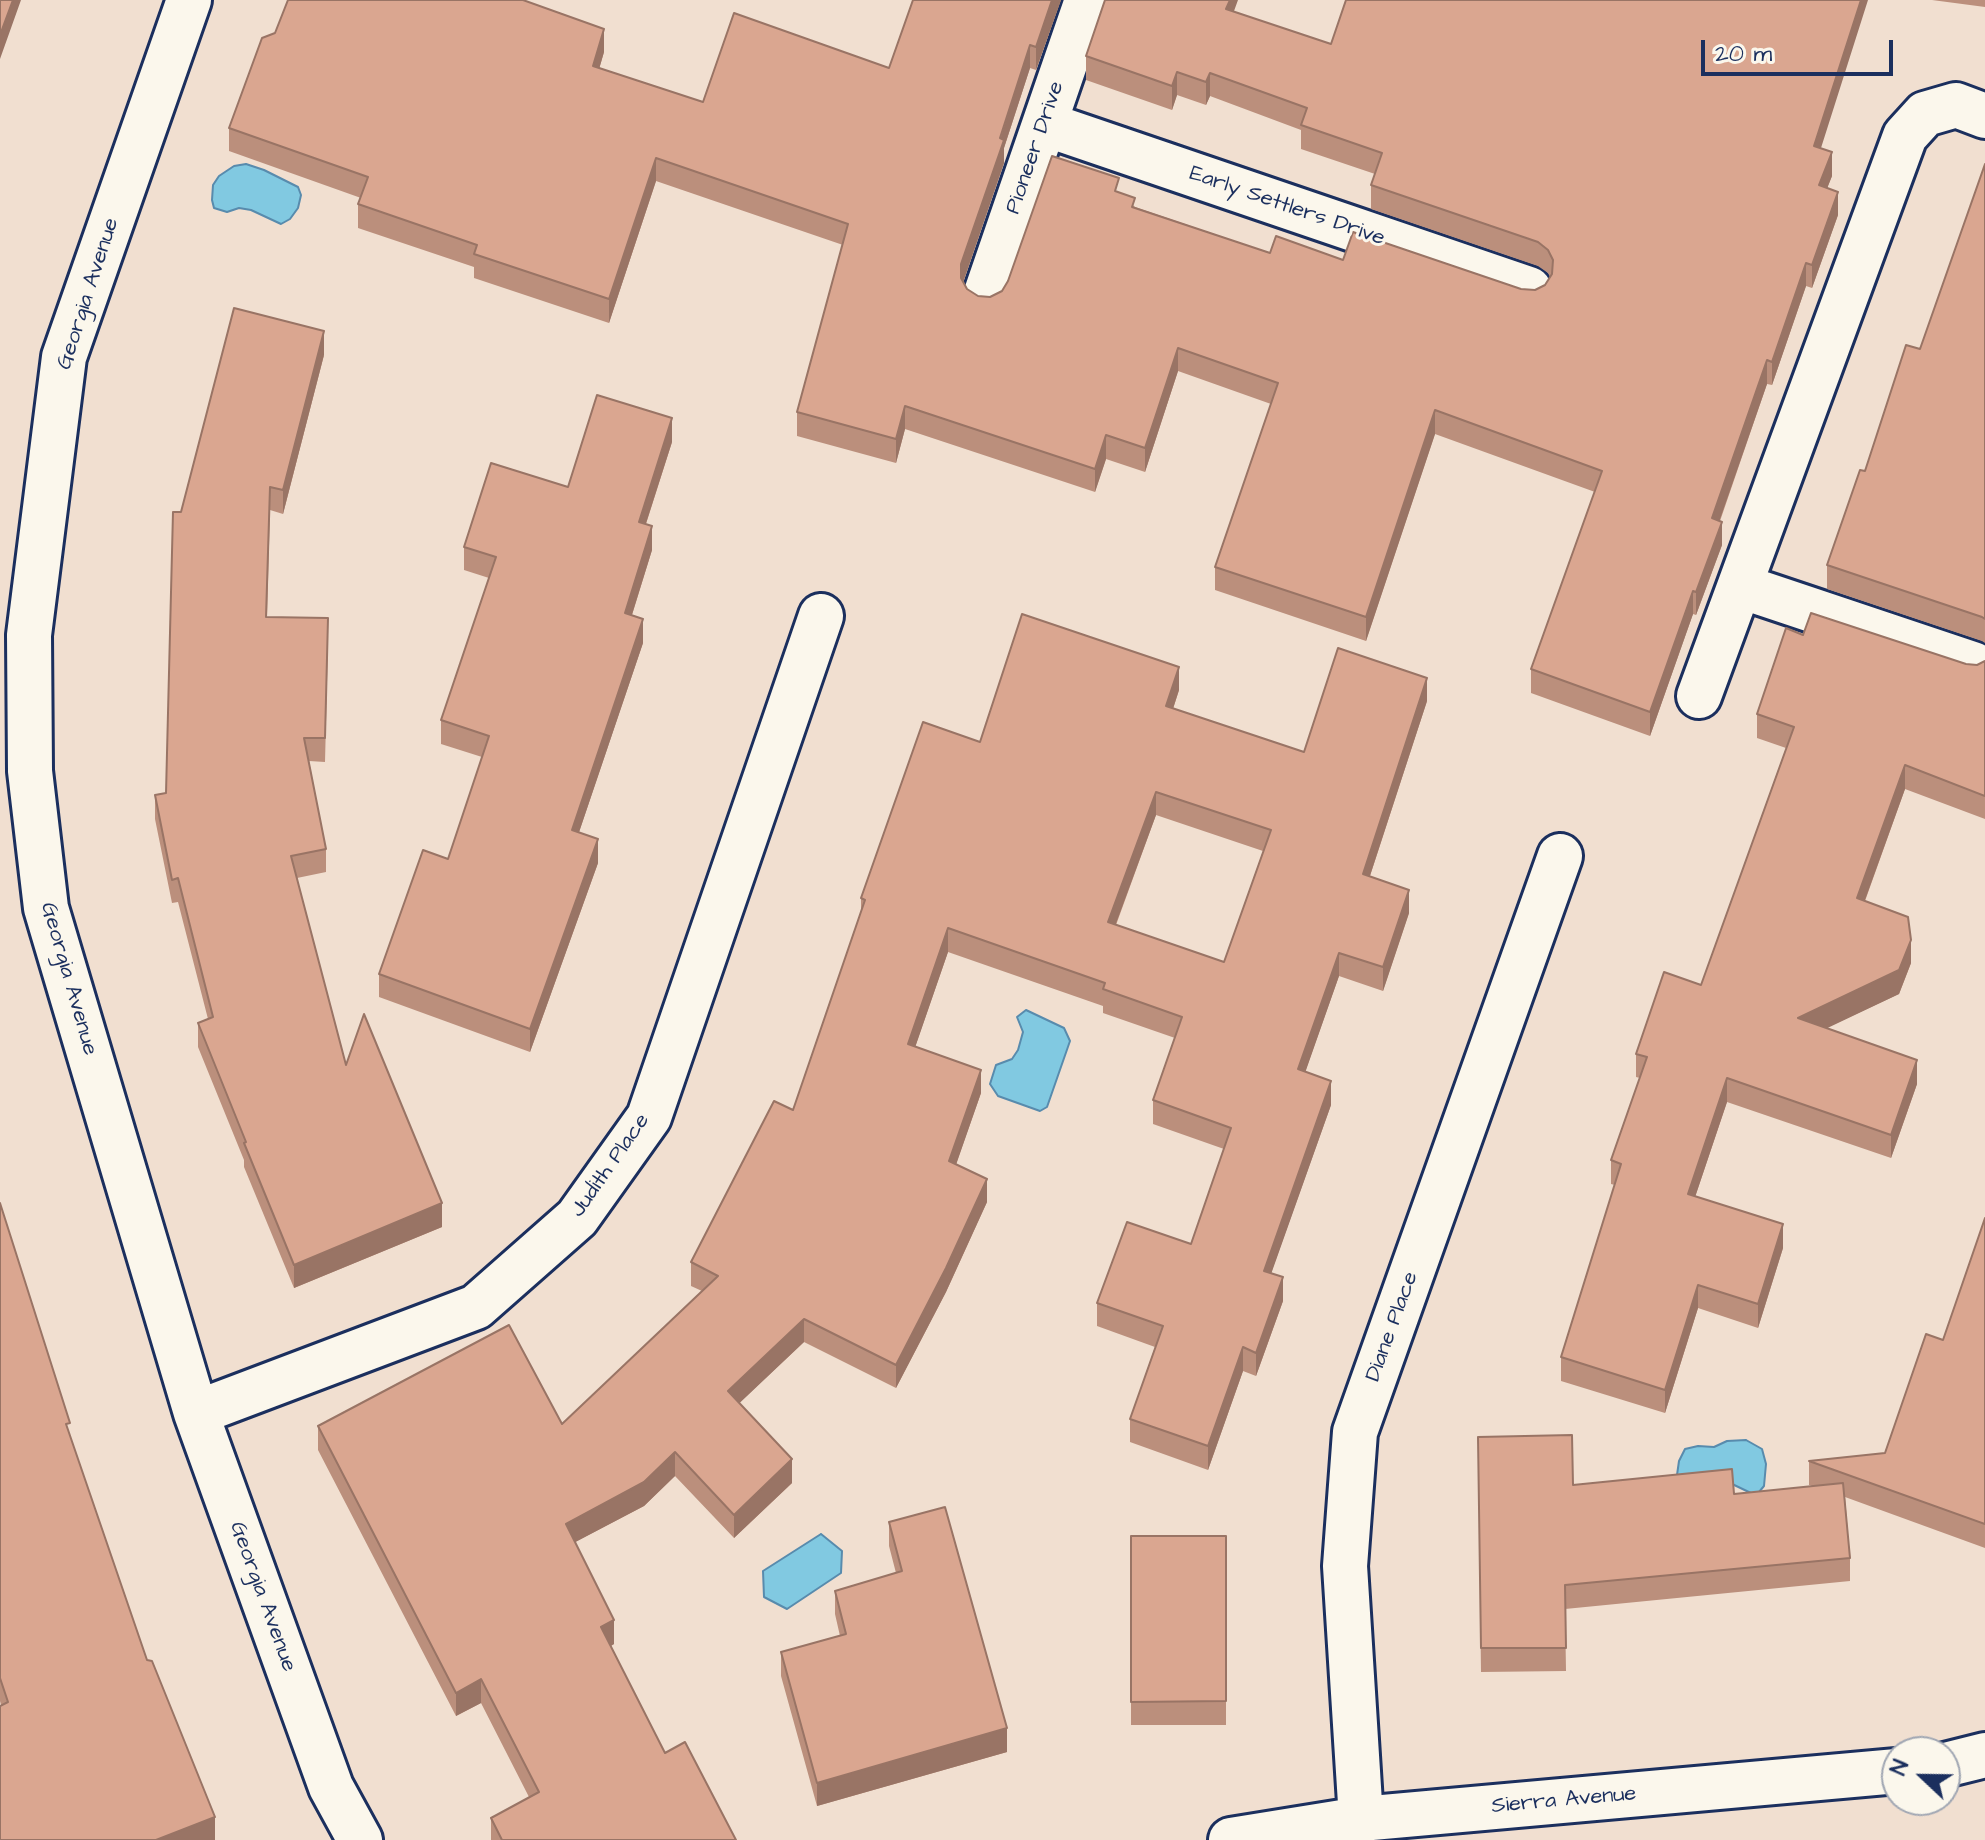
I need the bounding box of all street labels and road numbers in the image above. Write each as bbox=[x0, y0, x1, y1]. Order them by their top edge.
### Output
street label: Pioneer Drive bbox=[1001, 78, 1071, 218]
street label: Early Settlers Drive bbox=[1186, 161, 1388, 253]
street label: Georgia Avenue bbox=[52, 215, 126, 373]
street label: Georgia Avenue bbox=[34, 900, 102, 1058]
street label: Judith Place bbox=[566, 1109, 656, 1223]
street label: Diane Place bbox=[1361, 1268, 1425, 1386]
street label: Georgia Avenue bbox=[223, 1518, 301, 1676]
street label: Sierra Avenue bbox=[1491, 1782, 1637, 1820]

